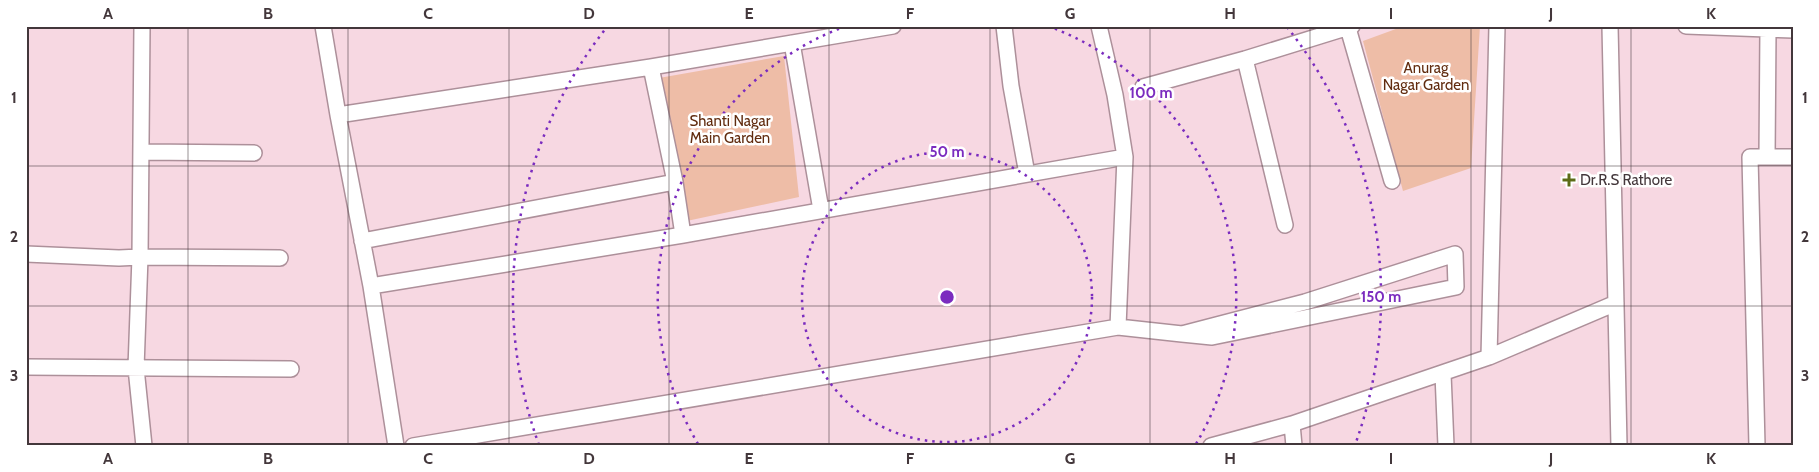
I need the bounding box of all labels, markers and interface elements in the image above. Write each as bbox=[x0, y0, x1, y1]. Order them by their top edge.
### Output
text: A bbox=[103, 4, 113, 23]
text: B bbox=[263, 4, 273, 23]
text: C bbox=[423, 4, 433, 23]
text: D bbox=[583, 4, 595, 23]
text: E bbox=[744, 4, 754, 23]
text: F bbox=[906, 4, 915, 23]
text: G bbox=[1065, 4, 1075, 23]
text: H bbox=[1224, 4, 1236, 23]
text: I bbox=[1389, 4, 1393, 23]
text: J bbox=[1548, 4, 1553, 23]
text: K bbox=[1706, 4, 1716, 23]
park label: Anurag Nagar Garden bbox=[1383, 59, 1469, 94]
text: 100 m bbox=[1129, 84, 1173, 102]
text: 1 bbox=[11, 88, 17, 107]
text: 1 bbox=[1802, 88, 1808, 107]
park label: Shanti Nagar Main Garden bbox=[690, 112, 771, 147]
text: 50 m bbox=[929, 143, 965, 161]
place label: Dr.R.S Rathore bbox=[1580, 171, 1673, 189]
marker: Dr.R.S Rathore bbox=[1562, 173, 1576, 187]
text: 2 bbox=[10, 227, 18, 246]
text: 2 bbox=[1801, 227, 1809, 246]
centre of rings bbox=[938, 288, 956, 306]
text: 150 m bbox=[1361, 288, 1401, 306]
text: 3 bbox=[10, 366, 18, 385]
text: 3 bbox=[1801, 366, 1809, 385]
text: A bbox=[103, 449, 113, 468]
text: B bbox=[263, 449, 273, 468]
text: C bbox=[423, 449, 433, 468]
text: D bbox=[583, 449, 595, 468]
text: E bbox=[744, 449, 754, 468]
text: F bbox=[906, 449, 915, 468]
text: G bbox=[1065, 449, 1075, 468]
text: H bbox=[1224, 449, 1236, 468]
text: I bbox=[1389, 449, 1393, 468]
text: J bbox=[1548, 449, 1553, 468]
text: K bbox=[1706, 449, 1716, 468]

